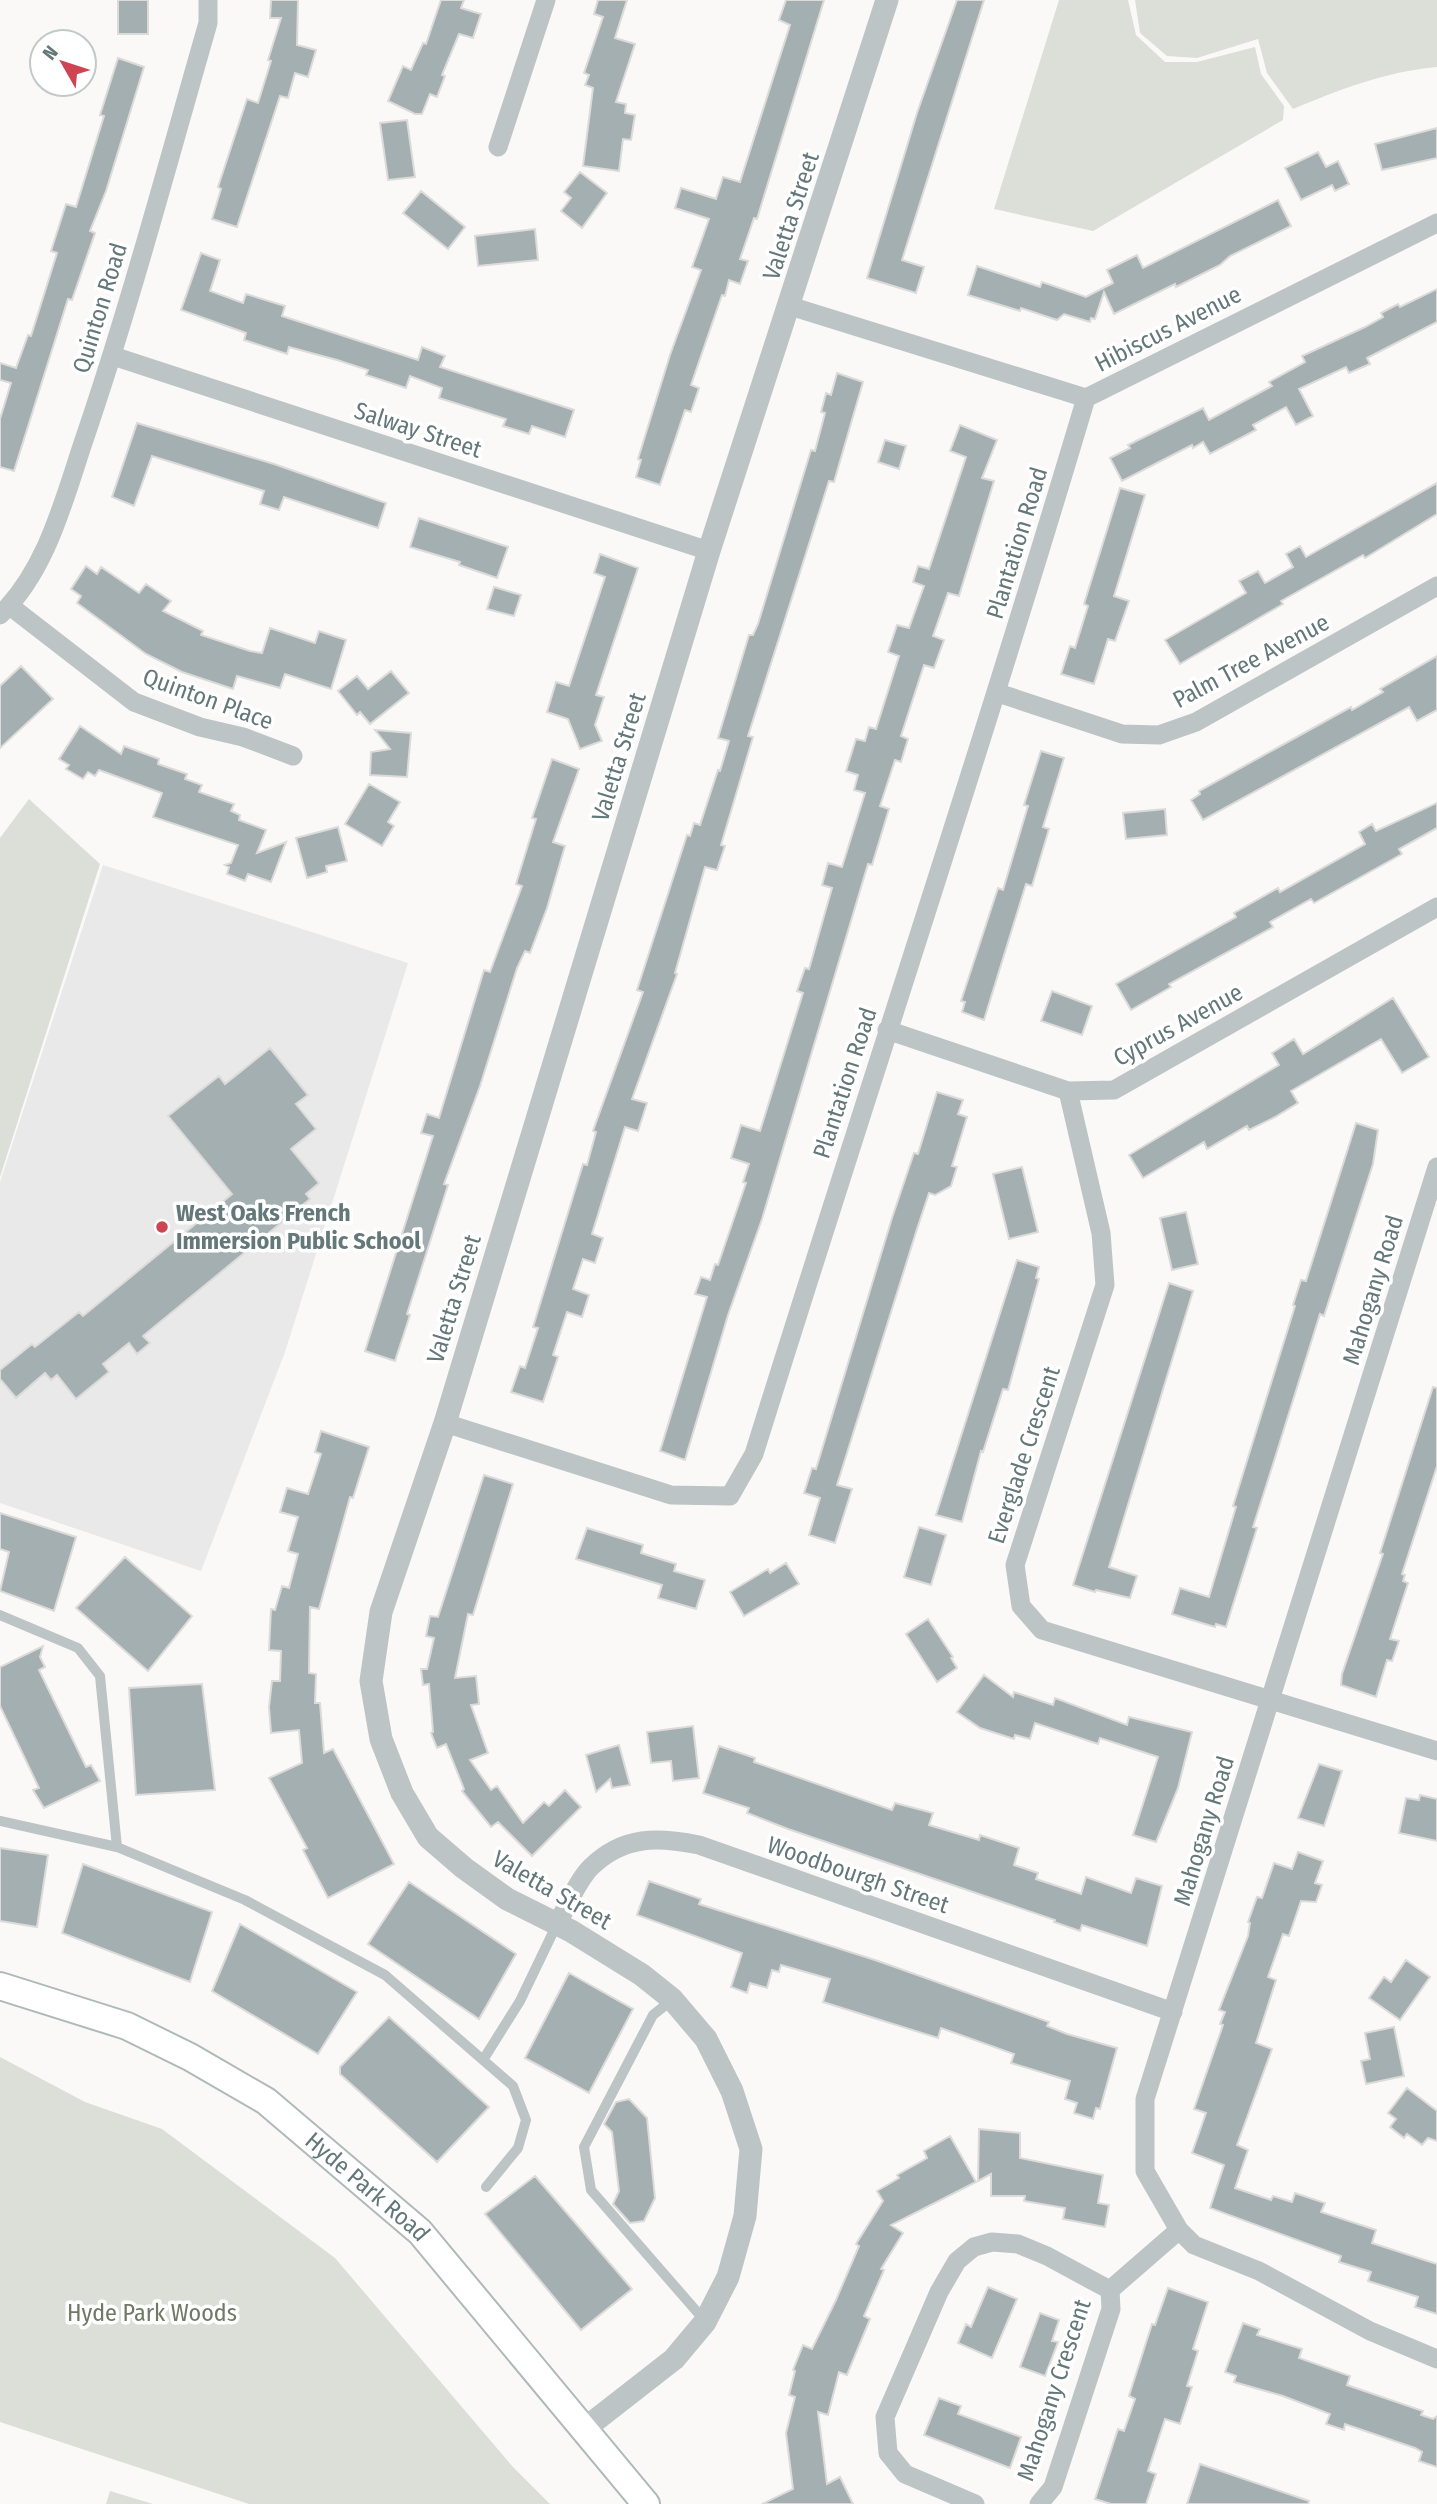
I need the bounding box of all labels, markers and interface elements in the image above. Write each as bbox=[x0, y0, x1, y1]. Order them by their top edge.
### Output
north arrow bbox=[28, 28, 98, 98]
text: N bbox=[38, 41, 63, 64]
street label: Valetta Street bbox=[757, 148, 825, 283]
street label: Quinton Road bbox=[67, 240, 133, 376]
street label: Hibiscus Avenue bbox=[1090, 280, 1246, 378]
street label: Salway Street bbox=[351, 396, 485, 464]
street label: Plantation Road bbox=[981, 464, 1053, 622]
street label: Palm Tree Avenue bbox=[1168, 608, 1334, 714]
street label: Quinton Place bbox=[139, 662, 277, 736]
street label: Valetta Street bbox=[586, 689, 652, 825]
street label: Cyprus Avenue bbox=[1108, 978, 1248, 1072]
street label: Plantation Road bbox=[807, 1004, 883, 1162]
place label: West Oaks French Immersion Public School bbox=[176, 1199, 421, 1255]
street label: Mahogany Road bbox=[1337, 1212, 1409, 1368]
marker: West Oaks French Immersion Public School bbox=[154, 1219, 170, 1235]
street label: Valetta Street bbox=[421, 1231, 487, 1367]
street label: Everglade Crescent bbox=[982, 1363, 1066, 1547]
street label: Mahogany Road bbox=[1168, 1753, 1240, 1909]
street label: Woodbourgh Street bbox=[763, 1831, 953, 1919]
street label: Valetta Street bbox=[487, 1845, 617, 1935]
street label: Hyde Park Road bbox=[300, 2127, 436, 2247]
street label: Mahogany Crescent bbox=[1011, 2296, 1097, 2484]
park label: Hyde Park Woods bbox=[67, 2299, 237, 2327]

